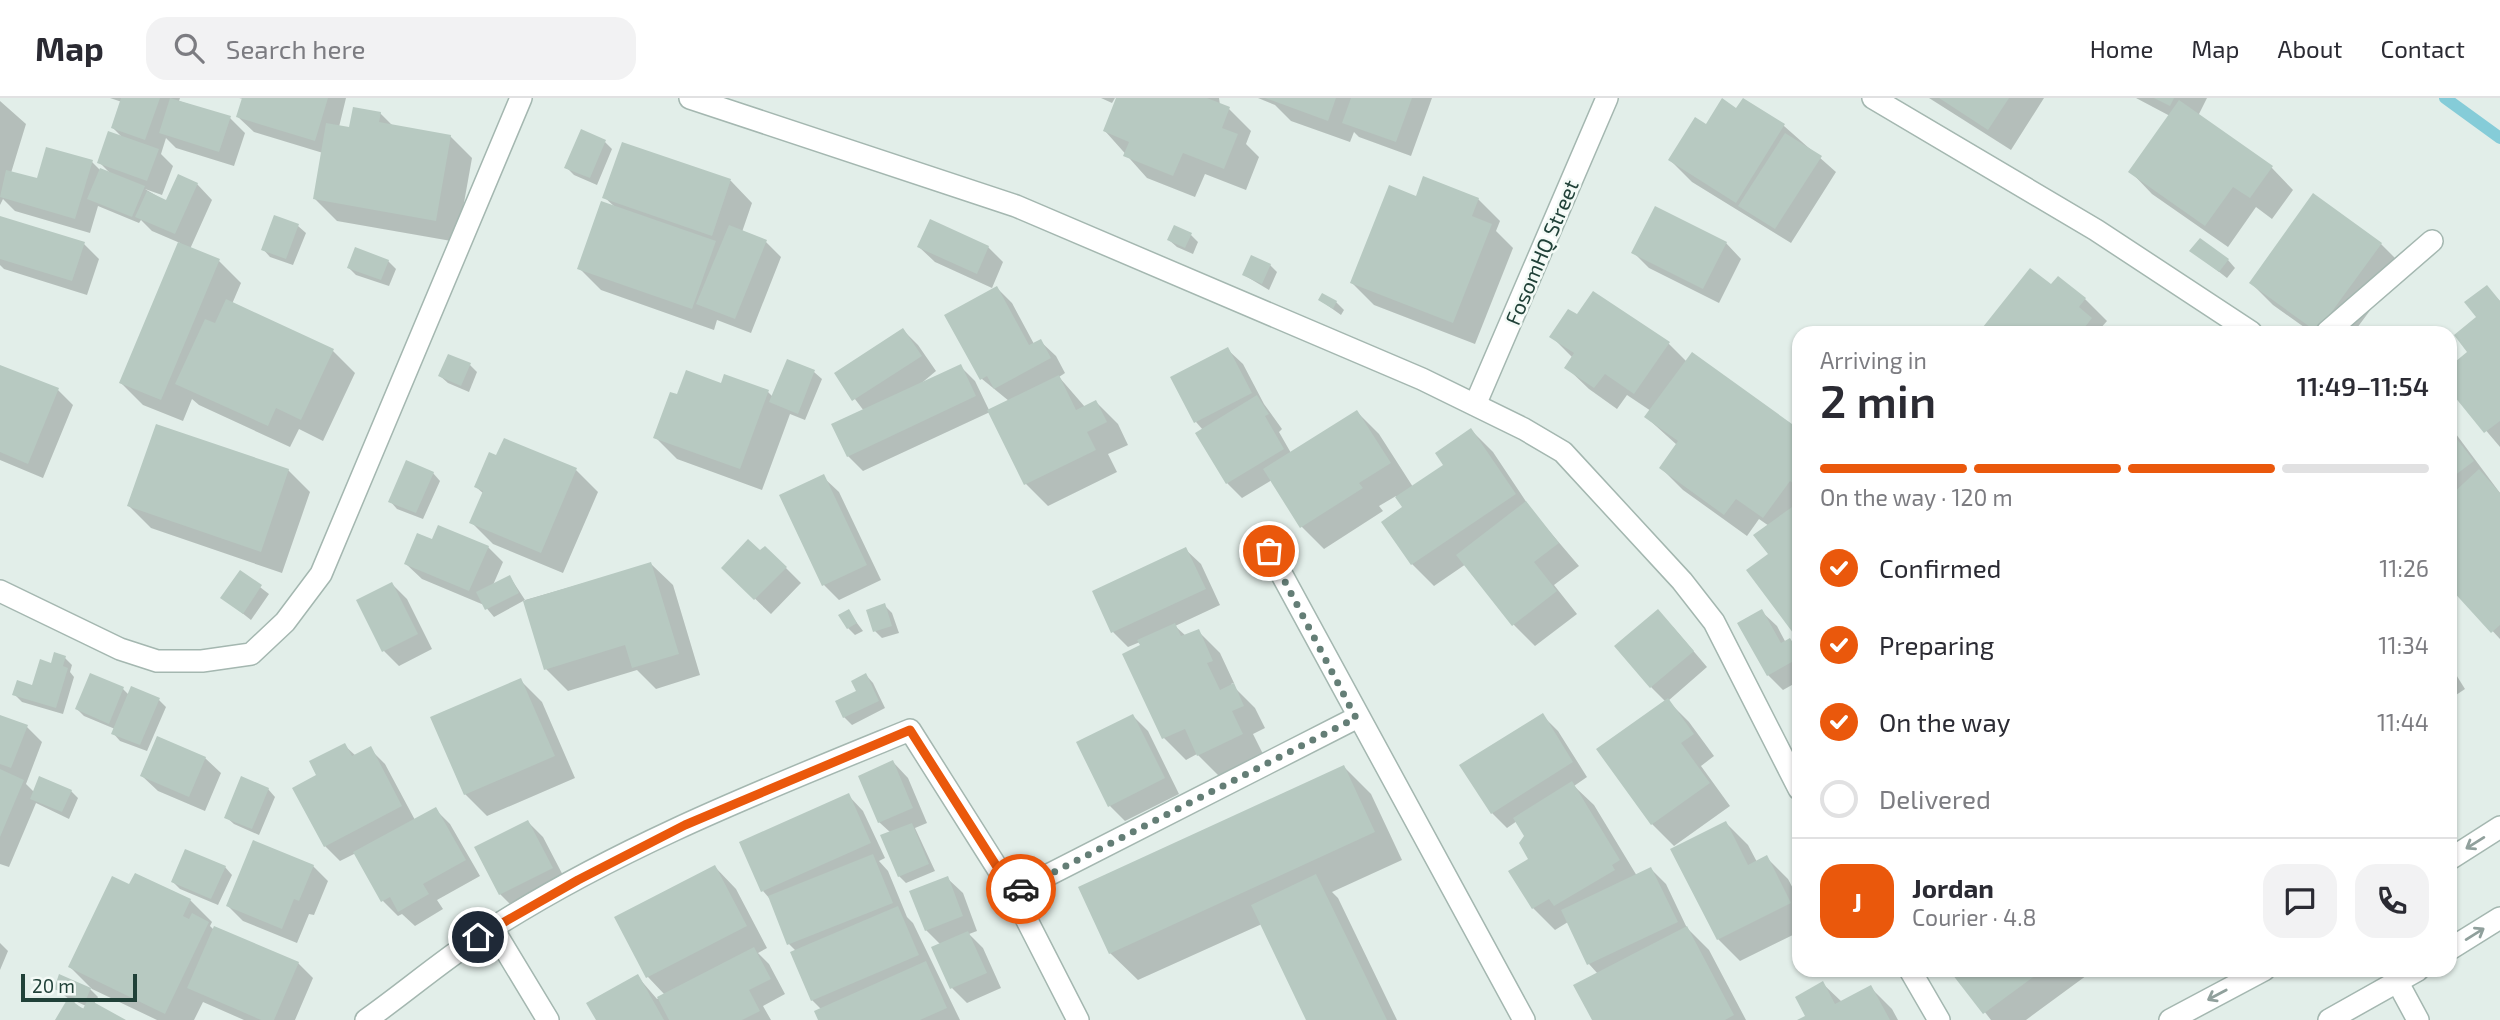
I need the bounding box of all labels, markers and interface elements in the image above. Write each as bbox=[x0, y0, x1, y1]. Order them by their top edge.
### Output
search box bbox=[146, 17, 636, 80]
text: Map bbox=[35, 28, 104, 68]
icon: search bbox=[170, 29, 208, 67]
text: Search here bbox=[226, 33, 365, 64]
text: Home bbox=[2090, 34, 2153, 63]
text: Map bbox=[2191, 34, 2239, 63]
text: About bbox=[2277, 34, 2343, 63]
text: Contact bbox=[2381, 34, 2465, 63]
street label: FosomHQ Street bbox=[1499, 176, 1584, 329]
text: Arriving in bbox=[1820, 346, 1927, 374]
text: 11:49–11:54 bbox=[2297, 370, 2429, 401]
text: 2 min bbox=[1820, 372, 1936, 427]
text: On the way · 120 m bbox=[1820, 483, 2013, 511]
pin bbox=[1239, 521, 1299, 581]
icon: bag bbox=[1250, 532, 1288, 570]
icon: check bbox=[1820, 549, 1858, 587]
text: Confirmed bbox=[1879, 552, 2002, 583]
text: 11:26 bbox=[2379, 554, 2429, 582]
icon: check bbox=[1820, 626, 1858, 664]
text: Preparing bbox=[1879, 629, 1994, 660]
text: 11:34 bbox=[2378, 631, 2429, 659]
icon: check bbox=[1820, 703, 1858, 741]
text: On the way bbox=[1879, 706, 2010, 737]
text: 11:44 bbox=[2377, 708, 2429, 736]
text: Delivered bbox=[1879, 783, 1991, 814]
one-way arrow bbox=[2466, 835, 2485, 850]
courier bbox=[986, 854, 1056, 924]
button: chat bbox=[2263, 864, 2337, 938]
button: phone bbox=[2355, 864, 2429, 938]
icon: car bbox=[1002, 870, 1040, 908]
text: Jordan bbox=[1912, 872, 1994, 903]
text: J bbox=[1852, 886, 1862, 917]
text: Courier · 4.8 bbox=[1912, 903, 2036, 931]
pin bbox=[448, 907, 508, 967]
icon: home bbox=[459, 918, 497, 956]
one-way arrow bbox=[2465, 926, 2484, 941]
scale bar bbox=[21, 971, 136, 1003]
text: 20 m bbox=[32, 974, 75, 997]
one-way arrow bbox=[2208, 988, 2228, 1002]

